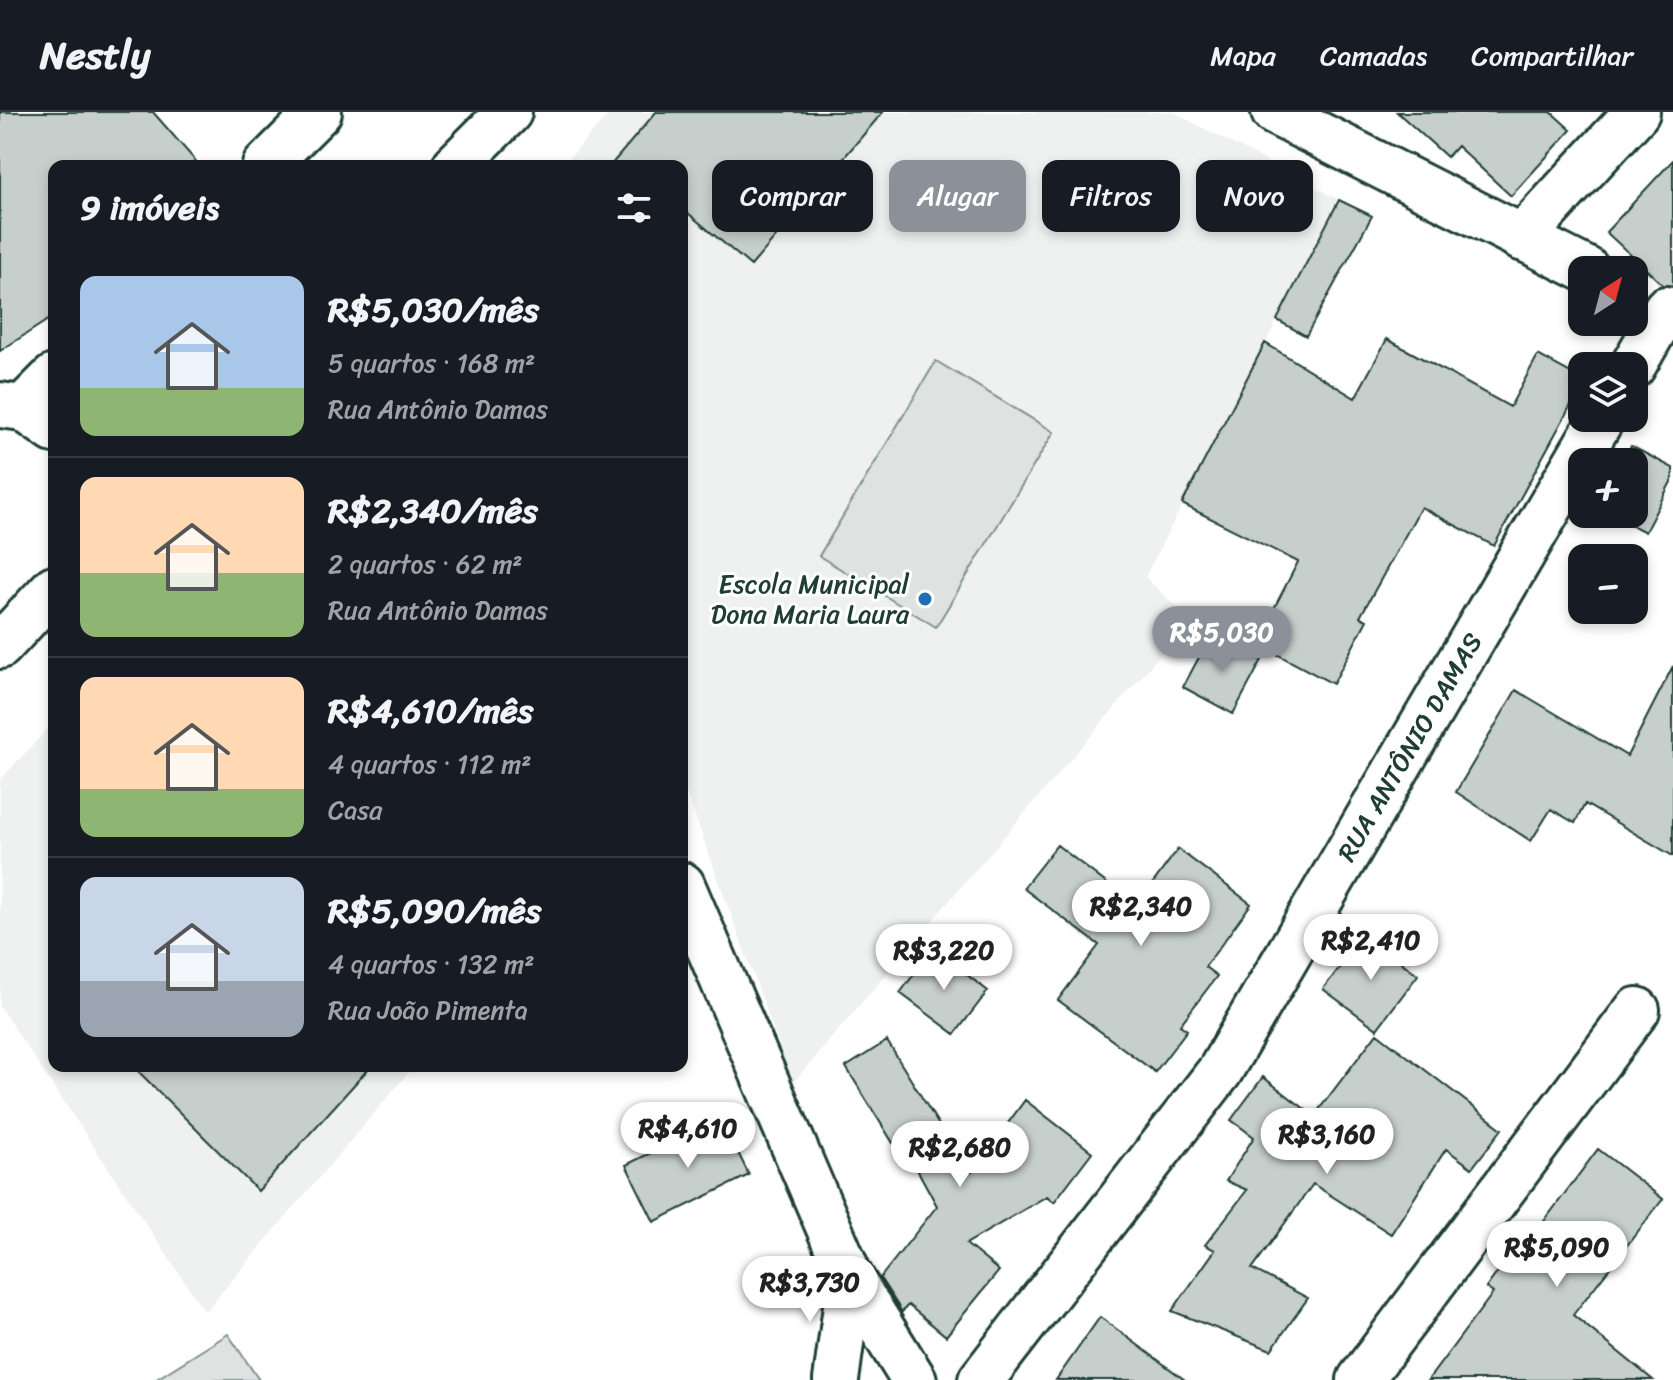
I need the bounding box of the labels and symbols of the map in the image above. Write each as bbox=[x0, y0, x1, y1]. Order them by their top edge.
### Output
north arrow bbox=[1568, 256, 1648, 336]
place label: Escola Municipal Dona Maria Laura bbox=[711, 561, 910, 637]
marker: Escola Municipal Dona Maria Laura bbox=[916, 590, 934, 608]
pin: R$5,030 bbox=[1148, 606, 1296, 674]
street label: RUA ANTÔNIO DAMAS bbox=[1324, 624, 1495, 870]
pin: R$2,340 bbox=[1067, 880, 1215, 948]
pin: R$2,410 bbox=[1297, 914, 1445, 982]
pin: R$3,220 bbox=[870, 924, 1018, 992]
pin: R$4,610 bbox=[614, 1102, 762, 1170]
pin: R$3,160 bbox=[1253, 1108, 1401, 1176]
pin: R$2,680 bbox=[886, 1121, 1034, 1189]
pin: R$5,090 bbox=[1483, 1221, 1631, 1289]
pin: R$3,730 bbox=[736, 1256, 884, 1324]

